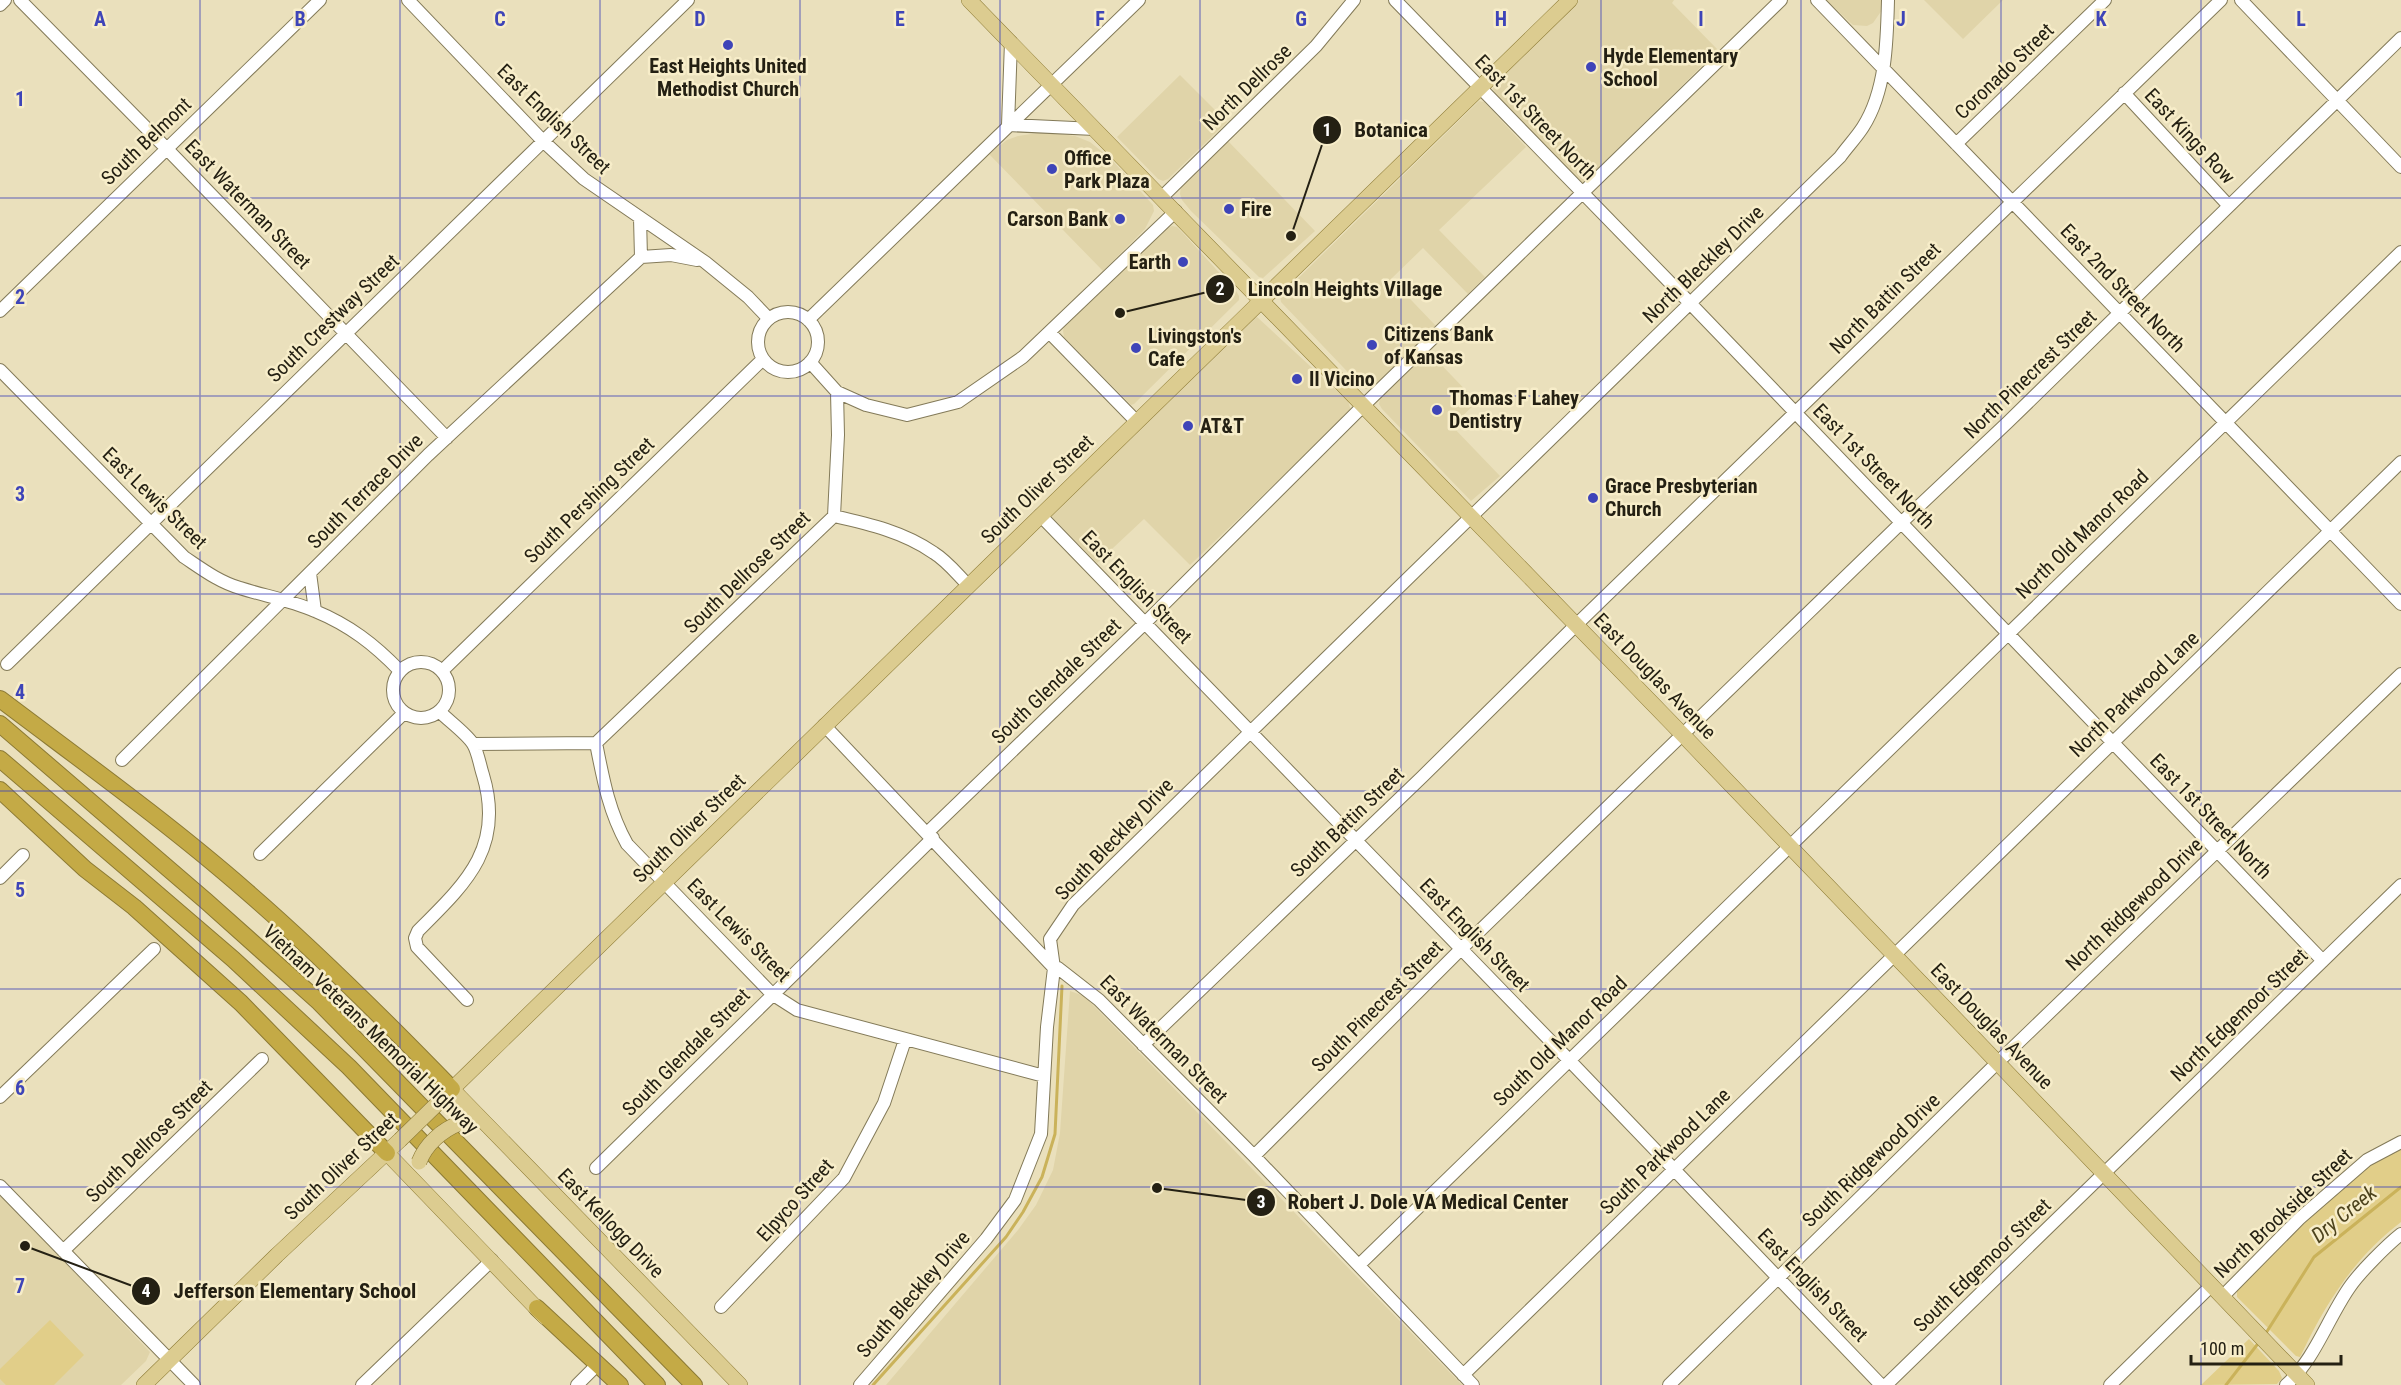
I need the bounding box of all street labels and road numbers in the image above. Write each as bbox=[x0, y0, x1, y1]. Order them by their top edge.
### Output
street label: Coronado Street bbox=[1950, 18, 2058, 124]
street label: North Dellrose bbox=[1198, 39, 1296, 135]
street label: East 1st Street North bbox=[1470, 49, 1602, 185]
street label: East English Street bbox=[492, 59, 616, 179]
street label: East Kings Row bbox=[2140, 83, 2240, 189]
street label: South Belmont bbox=[96, 92, 196, 190]
street label: East Waterman Street bbox=[180, 134, 316, 274]
street label: North Bleckley Drive bbox=[1637, 200, 1769, 328]
street label: East 2nd Street North bbox=[2056, 219, 2190, 357]
street label: North Battin Street bbox=[1824, 237, 1946, 359]
street label: South Crestway Street bbox=[262, 249, 404, 387]
street label: North Pinecrest Street bbox=[1959, 305, 2101, 443]
street label: East 1st Street North bbox=[1808, 398, 1940, 534]
street label: South Terrace Drive bbox=[302, 428, 428, 554]
street label: South Oliver Street bbox=[976, 429, 1098, 549]
street label: South Pershing Street bbox=[519, 432, 659, 568]
street label: East Lewis Street bbox=[98, 442, 212, 554]
street label: North Old Manor Road bbox=[2011, 464, 2153, 604]
street label: South Dellrose Street bbox=[679, 506, 815, 638]
street label: East English Street bbox=[1077, 525, 1197, 649]
street label: East Douglas Avenue bbox=[1589, 608, 1721, 744]
street label: South Glendale Street bbox=[986, 613, 1126, 749]
street label: North Parkwood Lane bbox=[2064, 626, 2204, 762]
street label: East 1st Street North bbox=[2145, 748, 2277, 884]
street label: South Battin Street bbox=[1285, 762, 1409, 882]
street label: South Oliver Street bbox=[628, 768, 750, 888]
street label: South Bleckley Drive bbox=[1050, 773, 1178, 905]
street label: North Ridgewood Drive bbox=[2061, 832, 2207, 976]
street label: East Lewis Street bbox=[682, 873, 796, 987]
street label: East English Street bbox=[1415, 873, 1535, 997]
street label: Vietnam Veterans Memorial Highway bbox=[258, 919, 484, 1139]
street label: South Pinecrest Street bbox=[1306, 935, 1448, 1077]
street label: North Edgemoor Street bbox=[2166, 944, 2312, 1086]
street label: East Douglas Avenue bbox=[1926, 958, 2058, 1094]
street label: East Waterman Street bbox=[1095, 970, 1233, 1108]
street label: South Old Manor Road bbox=[1488, 971, 1632, 1111]
street label: South Glendale Street bbox=[617, 983, 755, 1121]
street label: South Dellrose Street bbox=[81, 1075, 217, 1207]
street label: South Parkwood Lane bbox=[1595, 1083, 1735, 1219]
street label: South Ridgewood Drive bbox=[1797, 1088, 1945, 1232]
street label: South Oliver Street bbox=[279, 1107, 403, 1225]
street label: North Brookside Street bbox=[2209, 1143, 2357, 1283]
street label: Elpyco Street bbox=[752, 1154, 839, 1246]
street label: East Kellogg Drive bbox=[553, 1163, 669, 1283]
street label: South Edgemoor Street bbox=[1908, 1193, 2056, 1337]
street label: East English Street bbox=[1753, 1223, 1873, 1347]
street label: South Bleckley Drive bbox=[851, 1226, 975, 1362]

